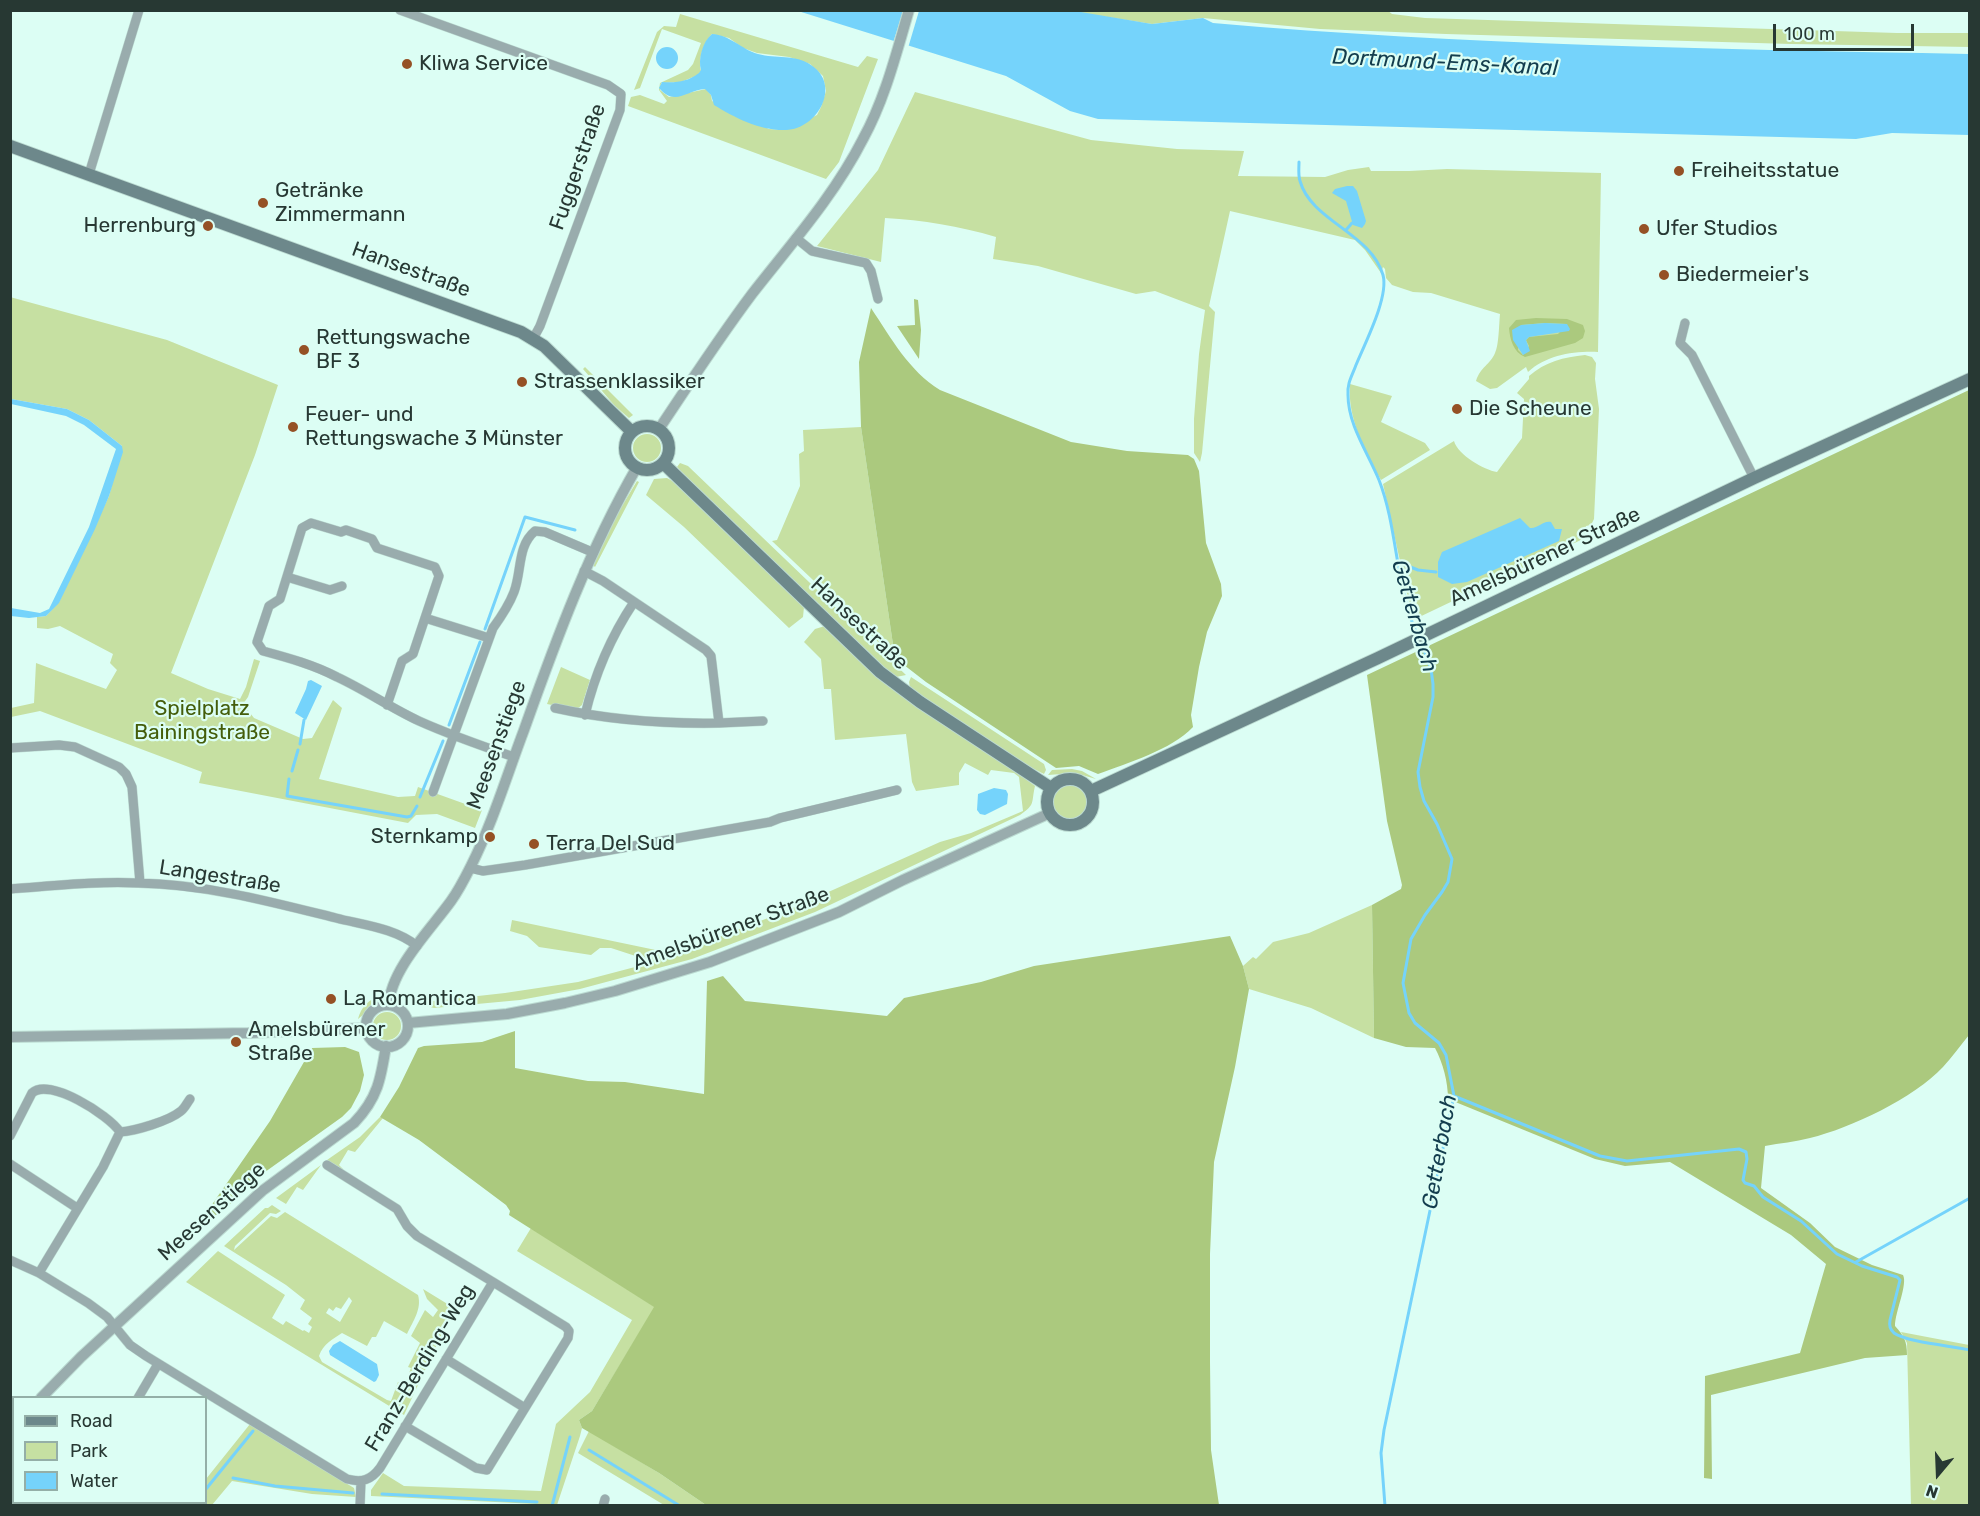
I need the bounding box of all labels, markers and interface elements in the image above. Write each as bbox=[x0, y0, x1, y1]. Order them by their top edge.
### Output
scale bar bbox=[1776, 12, 1917, 50]
text: 100 m bbox=[1784, 23, 1835, 45]
water label: Dortmund-Ems-Kanal bbox=[1331, 44, 1559, 82]
place label: Kliwa Service bbox=[419, 51, 548, 77]
marker: Kliwa Service bbox=[400, 57, 414, 71]
street label: Fuggerstraße bbox=[545, 101, 611, 233]
place label: Freiheitsstatue bbox=[1691, 158, 1839, 184]
marker: Freiheitsstatue bbox=[1672, 164, 1686, 178]
place label: Getränke Zimmermann bbox=[275, 178, 405, 228]
marker: Getränke Zimmermann bbox=[256, 196, 270, 210]
place label: Herrenburg bbox=[84, 213, 196, 239]
place label: Ufer Studios bbox=[1656, 216, 1778, 242]
marker: Herrenburg bbox=[201, 219, 215, 233]
marker: Ufer Studios bbox=[1637, 222, 1651, 236]
street label: Hansestraße bbox=[348, 237, 474, 303]
place label: Biedermeier's bbox=[1676, 262, 1809, 288]
marker: Biedermeier's bbox=[1657, 268, 1671, 282]
place label: Rettungswache BF 3 bbox=[316, 325, 470, 375]
marker: Rettungswache BF 3 bbox=[297, 343, 311, 357]
place label: Strassenklassiker bbox=[534, 369, 705, 395]
marker: Strassenklassiker bbox=[515, 375, 529, 389]
place label: Die Scheune bbox=[1469, 396, 1592, 422]
place label: Feuer- und Rettungswache 3 Münster bbox=[305, 402, 563, 452]
marker: Die Scheune bbox=[1450, 402, 1464, 416]
marker: Feuer- und Rettungswache 3 Münster bbox=[286, 420, 300, 434]
street label: Amelsbürener Straße bbox=[1446, 502, 1644, 612]
water label: Getterbach bbox=[1385, 557, 1443, 675]
street label: Hansestraße bbox=[805, 572, 913, 676]
street label: Meesenstiege bbox=[462, 677, 532, 813]
park label: Spielplatz Bainingstraße bbox=[134, 696, 270, 746]
place label: Sternkamp bbox=[371, 824, 478, 850]
marker: Sternkamp bbox=[483, 830, 497, 844]
place label: Terra Del Sud bbox=[546, 831, 675, 857]
marker: Terra Del Sud bbox=[527, 837, 541, 851]
street label: Langestraße bbox=[157, 855, 283, 899]
street label: Amelsbürener Straße bbox=[629, 882, 833, 976]
place label: La Romantica bbox=[343, 986, 477, 1012]
marker: La Romantica bbox=[324, 992, 338, 1006]
place label: Amelsbürener Straße bbox=[248, 1017, 385, 1067]
marker: Amelsbürener Straße bbox=[229, 1035, 243, 1049]
water label: Getterbach bbox=[1417, 1092, 1463, 1212]
street label: Meesenstiege bbox=[153, 1157, 271, 1267]
street label: Franz-Berding-Weg bbox=[360, 1280, 480, 1456]
legend bbox=[12, 1396, 207, 1504]
text: Road bbox=[70, 1410, 113, 1432]
text: Park bbox=[70, 1440, 107, 1462]
north arrow bbox=[1908, 1444, 1968, 1504]
text: Water bbox=[70, 1470, 118, 1492]
text: N bbox=[1923, 1481, 1941, 1502]

